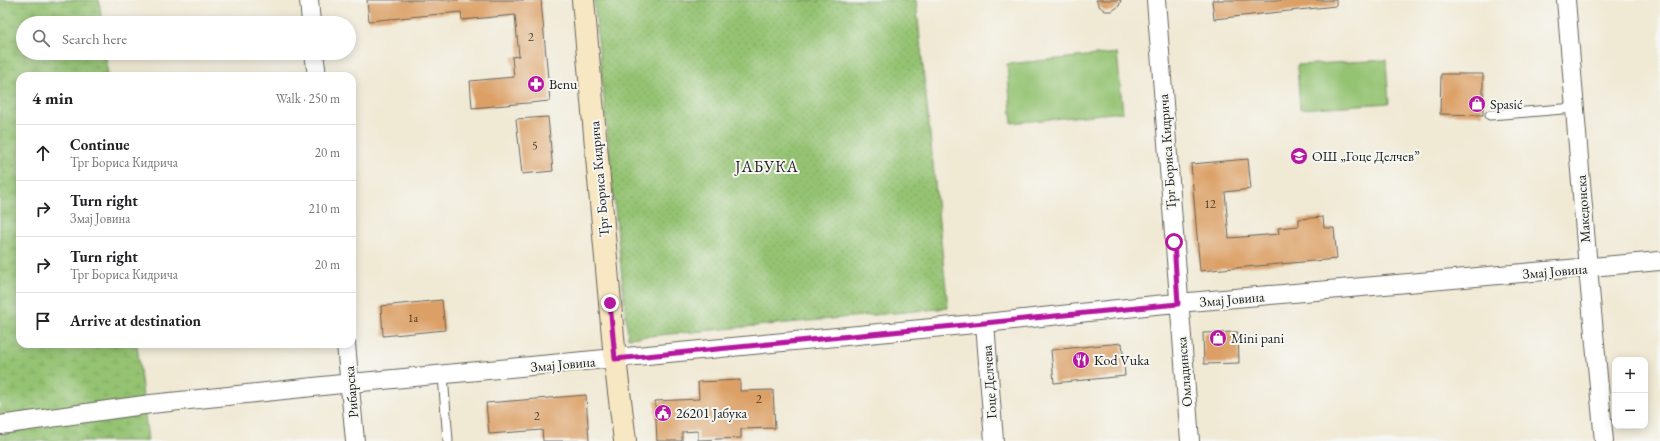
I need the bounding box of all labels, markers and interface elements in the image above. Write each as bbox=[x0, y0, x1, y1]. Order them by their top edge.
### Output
search box bbox=[16, 16, 356, 60]
icon: search bbox=[30, 27, 52, 49]
text: Search here bbox=[62, 29, 127, 48]
house number: 2 bbox=[528, 29, 534, 45]
pharmacy icon: Benu bbox=[526, 74, 546, 94]
place label: Benu bbox=[549, 75, 578, 93]
text: 4 min bbox=[32, 87, 73, 109]
text: Walk · 250 m bbox=[276, 90, 340, 107]
street label: Трг Бориса Кидрича bbox=[1154, 93, 1180, 211]
shop icon: Spasić bbox=[1467, 94, 1487, 114]
place label: Spasić bbox=[1490, 95, 1523, 113]
street label: Трг Бориса Кидрича bbox=[585, 120, 613, 238]
text: Continue bbox=[70, 135, 130, 154]
house number: 5 bbox=[532, 137, 538, 153]
icon: ahead bbox=[32, 142, 54, 164]
text: 20 m bbox=[315, 144, 340, 161]
school or university icon: ОШ „Гоце Делчев” bbox=[1289, 146, 1309, 166]
place label: ОШ „Гоце Делчев” bbox=[1312, 147, 1420, 165]
text: Трг Бориса Кидрича bbox=[70, 154, 178, 171]
district label: ЈАБУКА bbox=[733, 156, 799, 177]
street label: Македонска bbox=[1572, 174, 1594, 244]
text: Turn right bbox=[70, 191, 138, 210]
house number: 12 bbox=[1204, 196, 1216, 212]
icon: right bbox=[32, 198, 54, 220]
text: 210 m bbox=[309, 200, 340, 217]
text: Змај Јовина bbox=[70, 210, 131, 227]
route start bbox=[1165, 233, 1183, 251]
text: Turn right bbox=[70, 247, 138, 266]
icon: right bbox=[32, 254, 54, 276]
text: 20 m bbox=[315, 256, 340, 273]
street label: Змај Јовина bbox=[1522, 259, 1589, 283]
text: Трг Бориса Кидрича bbox=[70, 266, 178, 283]
street label: Змај Јовина bbox=[1199, 287, 1266, 311]
route end bbox=[601, 294, 619, 312]
icon: arrive bbox=[32, 310, 54, 332]
house number: 1a bbox=[408, 310, 418, 326]
text: Arrive at destination bbox=[70, 311, 201, 330]
shop icon: Mini pani bbox=[1208, 328, 1228, 348]
place label: Mini pani bbox=[1231, 329, 1285, 347]
street label: Омладинска bbox=[1172, 336, 1196, 408]
street label: Гоце Делчева bbox=[977, 344, 1001, 419]
restaurant icon: Kod Vuka bbox=[1071, 350, 1091, 370]
place label: Kod Vuka bbox=[1094, 351, 1150, 369]
street label: Змај Јовина bbox=[530, 352, 597, 376]
map controls bbox=[1612, 357, 1648, 429]
button: + bbox=[1612, 357, 1648, 393]
street label: Рибарска bbox=[340, 365, 362, 419]
house number: 2 bbox=[756, 391, 762, 407]
button: − bbox=[1612, 393, 1648, 429]
public building icon: 26201 Јабука bbox=[653, 403, 673, 423]
place label: 26201 Јабука bbox=[676, 404, 747, 422]
house number: 2 bbox=[534, 408, 540, 424]

